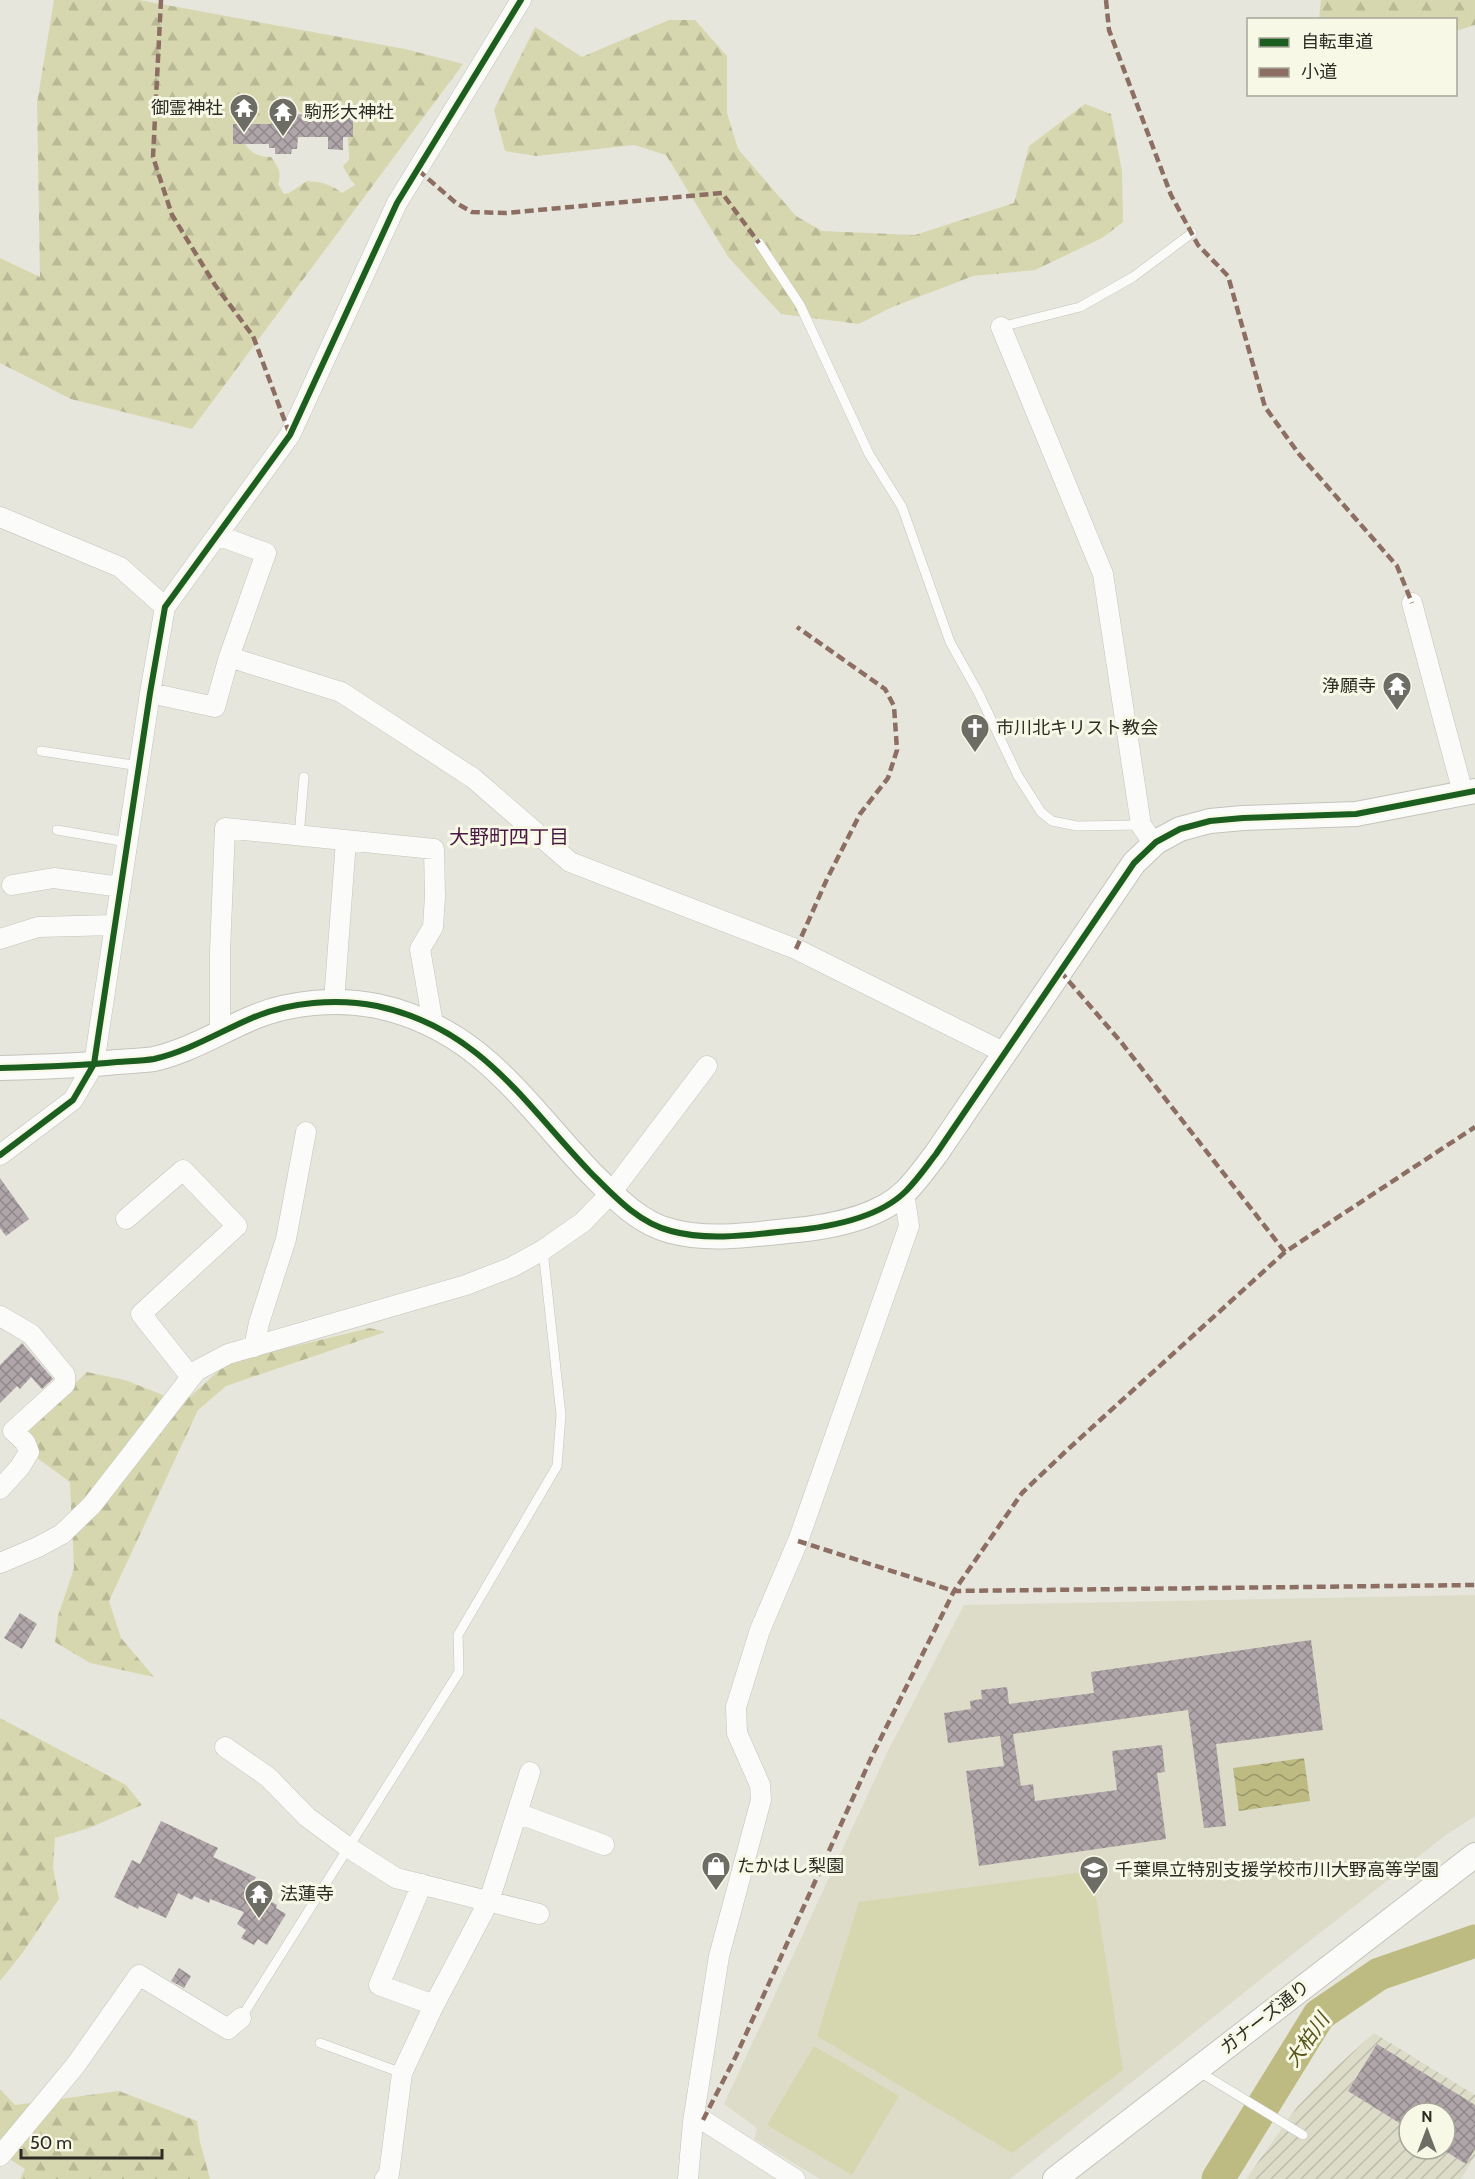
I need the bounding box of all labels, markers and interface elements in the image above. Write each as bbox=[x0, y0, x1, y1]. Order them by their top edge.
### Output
legend bbox=[1247, 18, 1457, 96]
text: 自転車道 bbox=[1301, 31, 1373, 53]
text: 小道 bbox=[1301, 61, 1337, 83]
temple icon: 御霊神社 bbox=[228, 92, 260, 134]
temple icon: 駒形大神社 bbox=[267, 96, 299, 138]
place label: 御霊神社 bbox=[151, 97, 223, 119]
place label: 駒形大神社 bbox=[304, 101, 394, 123]
temple icon: 浄願寺 bbox=[1381, 670, 1413, 712]
place label: 浄願寺 bbox=[1322, 675, 1376, 697]
church icon: 市川北キリスト教会 bbox=[959, 712, 991, 754]
place label: 市川北キリスト教会 bbox=[996, 717, 1158, 739]
district label: 大野町四丁目 bbox=[449, 825, 569, 849]
shop icon: たかはし梨園 bbox=[700, 1850, 732, 1892]
school or university icon: 千葉県立特別支援学校市川大野高等学園 bbox=[1078, 1854, 1110, 1896]
place label: たかはし梨園 bbox=[737, 1855, 844, 1877]
place label: 千葉県立特別支援学校市川大野高等学園 bbox=[1115, 1859, 1439, 1881]
temple icon: 法蓮寺 bbox=[243, 1878, 275, 1920]
place label: 法蓮寺 bbox=[280, 1883, 334, 1905]
street label: ガナーズ通り bbox=[1216, 1975, 1314, 2059]
water label: 大柏川 bbox=[1280, 2007, 1335, 2071]
north arrow bbox=[1397, 2101, 1457, 2161]
text: N bbox=[1421, 2107, 1433, 2126]
scale bar bbox=[21, 2122, 162, 2160]
text: 50 m bbox=[30, 2132, 72, 2154]

